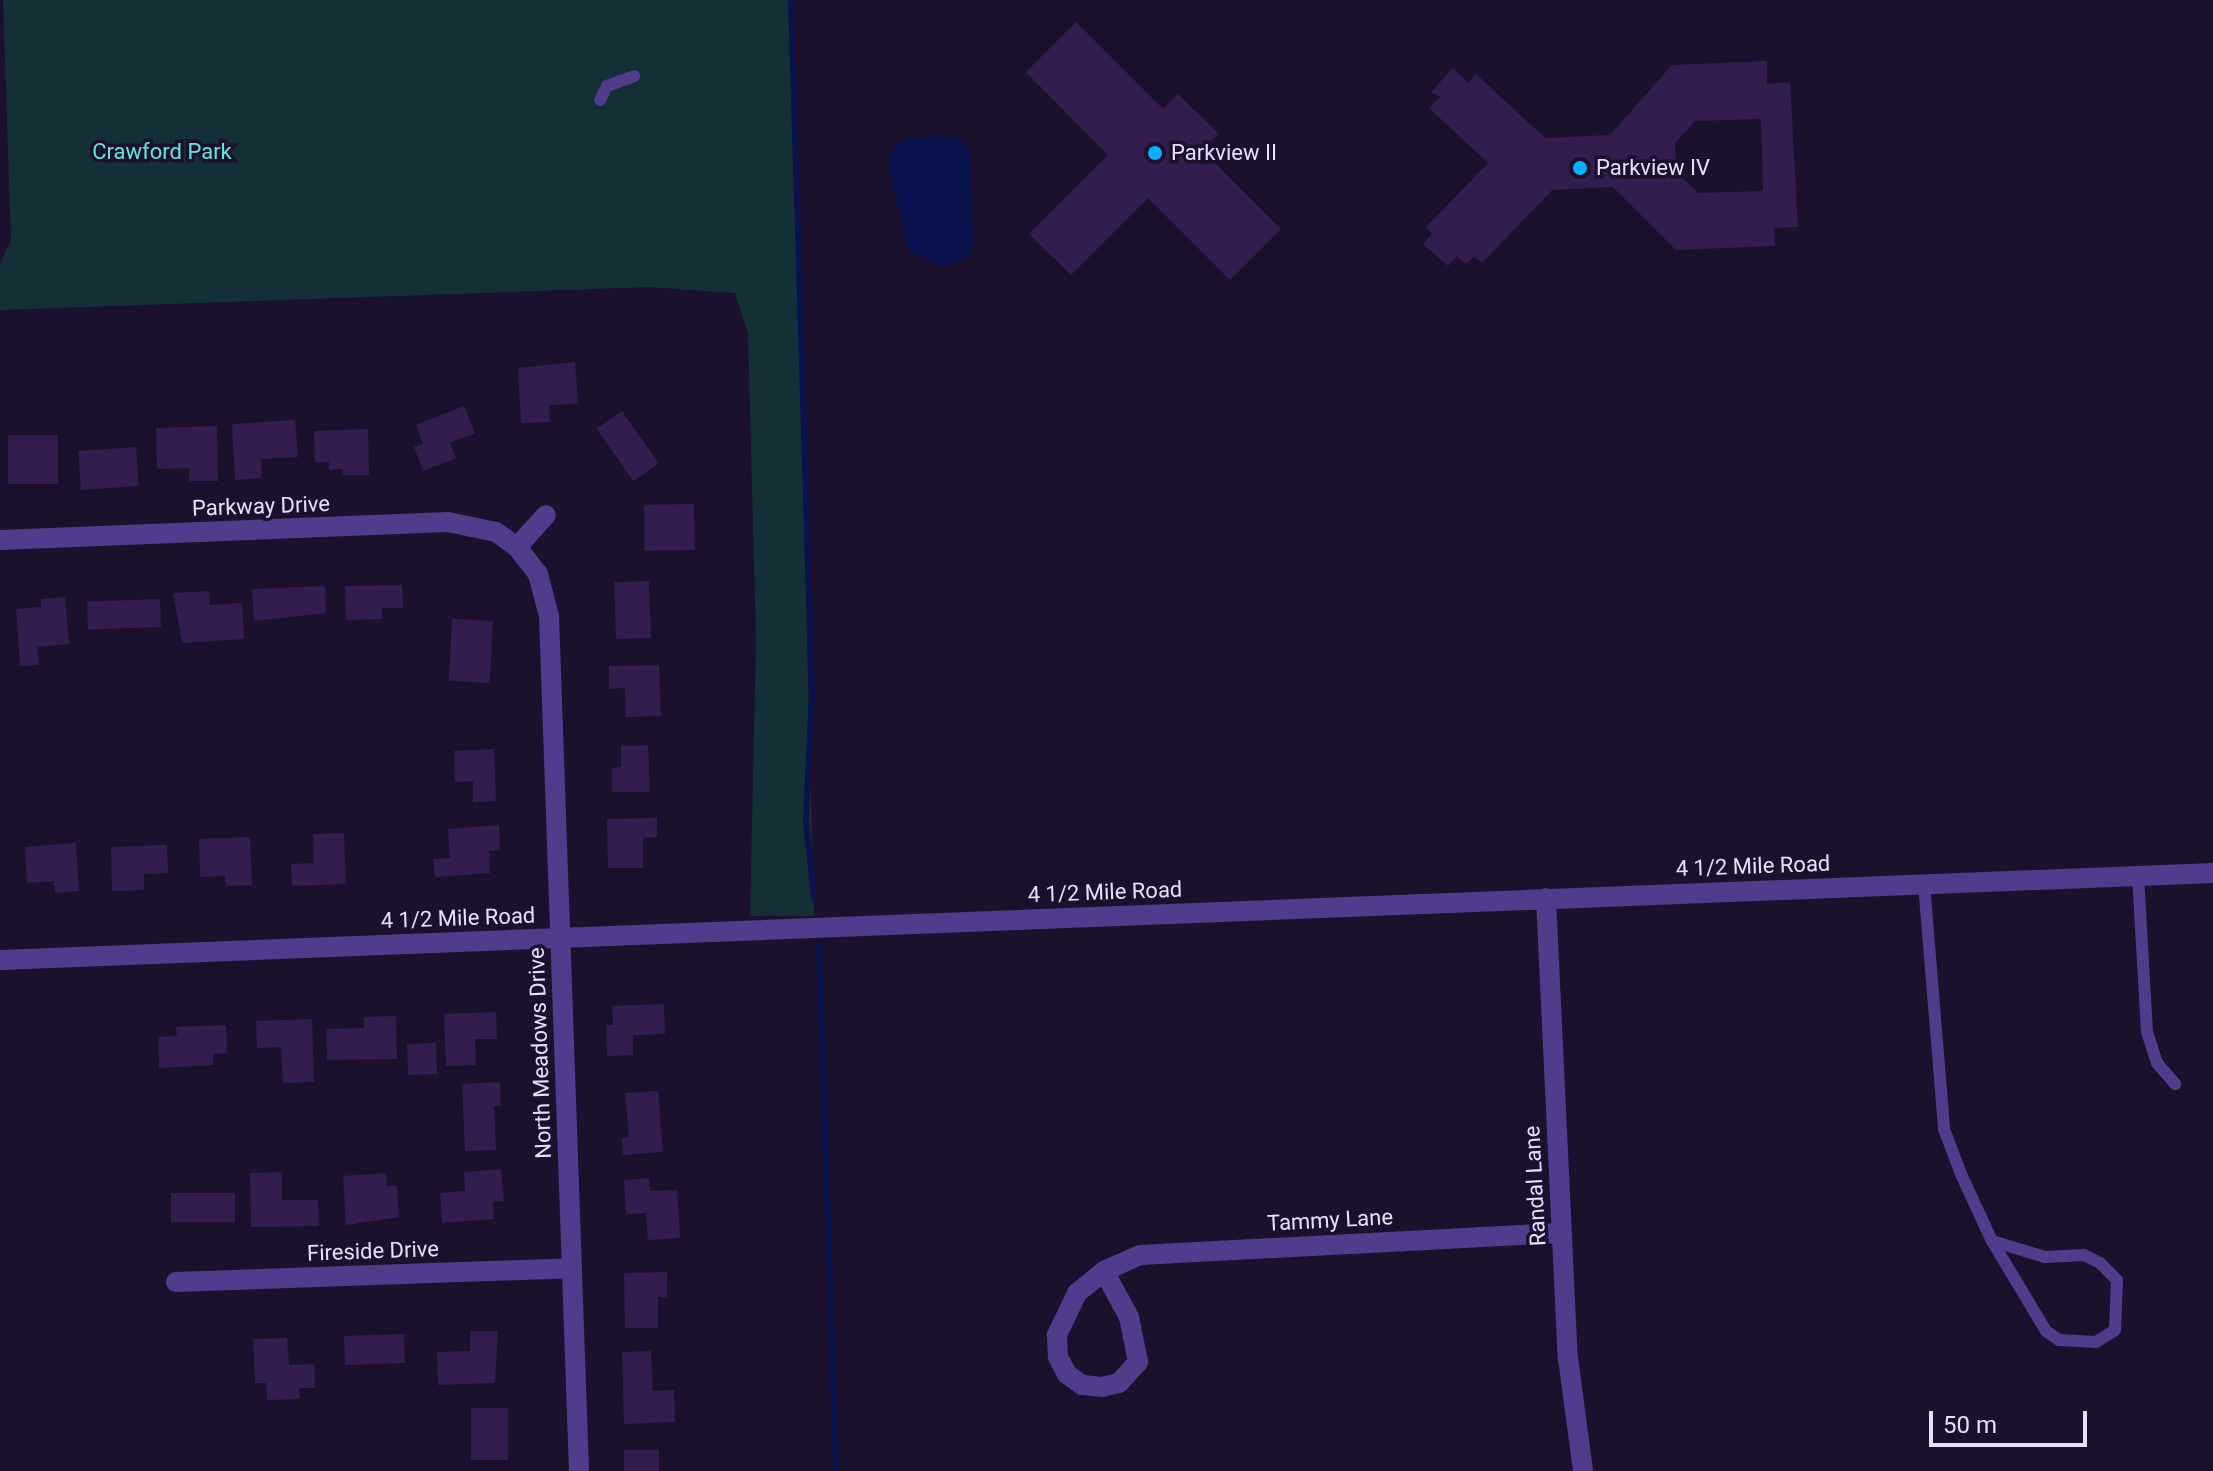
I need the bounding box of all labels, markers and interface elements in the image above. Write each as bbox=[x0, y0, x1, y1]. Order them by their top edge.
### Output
park label: Crawford Park bbox=[92, 139, 232, 165]
place label: Parkview II bbox=[1171, 140, 1277, 166]
marker: Parkview II bbox=[1146, 144, 1164, 162]
place label: Parkview IV bbox=[1596, 155, 1710, 181]
marker: Parkview IV bbox=[1571, 159, 1589, 177]
street label: Parkway Drive bbox=[192, 490, 330, 522]
street label: 4 1/2 Mile Road bbox=[1675, 850, 1831, 882]
street label: 4 1/2 Mile Road bbox=[1027, 876, 1183, 908]
street label: 4 1/2 Mile Road bbox=[380, 902, 536, 934]
street label: North Meadows Drive bbox=[523, 947, 557, 1159]
street label: Randal Lane bbox=[1519, 1125, 1551, 1247]
street label: Tammy Lane bbox=[1266, 1204, 1394, 1236]
street label: Fireside Drive bbox=[307, 1236, 439, 1266]
scale bar bbox=[1933, 1395, 2091, 1445]
text: 50 m bbox=[1943, 1411, 1997, 1439]

